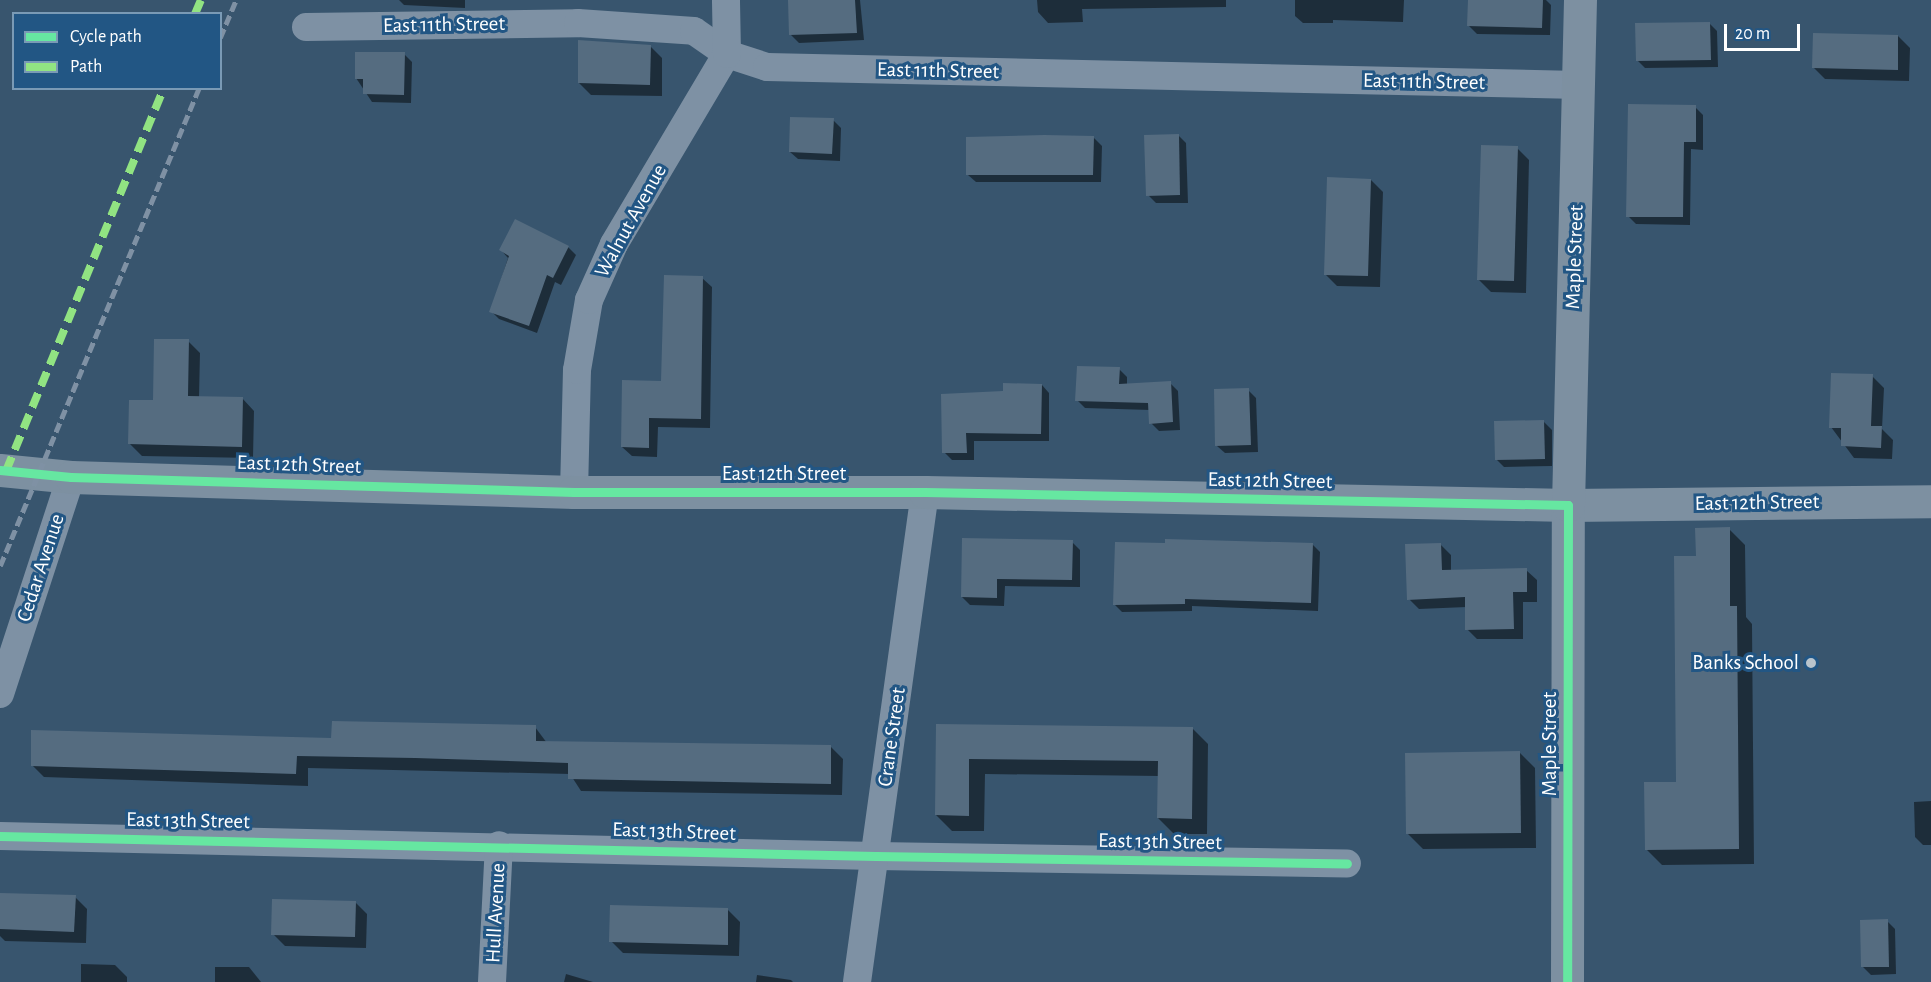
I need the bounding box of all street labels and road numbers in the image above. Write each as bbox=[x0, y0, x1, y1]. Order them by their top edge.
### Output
street label: East 11th Street bbox=[383, 11, 505, 39]
street label: East 11th Street bbox=[877, 57, 999, 85]
street label: East 11th Street bbox=[1363, 68, 1485, 96]
street label: Walnut Avenue bbox=[590, 160, 672, 282]
street label: Maple Street bbox=[1561, 204, 1589, 310]
street label: East 12th Street bbox=[236, 450, 362, 480]
street label: East 12th Street bbox=[722, 461, 846, 487]
street label: East 12th Street bbox=[1207, 467, 1333, 495]
street label: East 12th Street bbox=[1694, 489, 1820, 517]
street label: Cedar Avenue bbox=[12, 511, 70, 625]
street label: Crane Street bbox=[873, 686, 911, 788]
street label: Maple Street bbox=[1537, 692, 1563, 796]
street label: East 13th Street bbox=[126, 807, 250, 835]
street label: East 13th Street bbox=[612, 817, 736, 847]
street label: East 13th Street bbox=[1098, 828, 1222, 856]
street label: Hull Avenue bbox=[481, 862, 511, 964]

